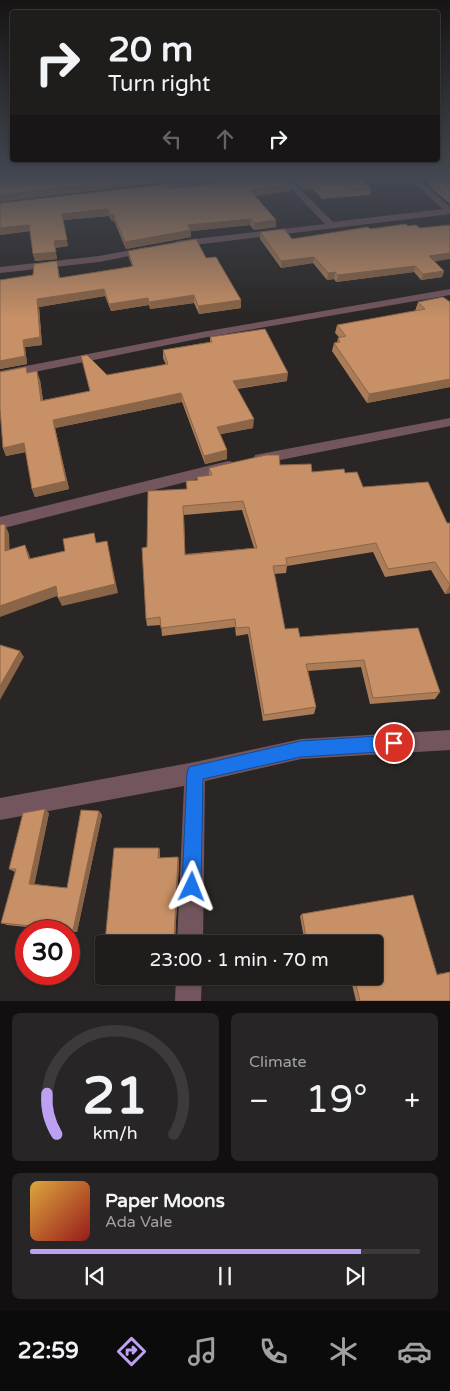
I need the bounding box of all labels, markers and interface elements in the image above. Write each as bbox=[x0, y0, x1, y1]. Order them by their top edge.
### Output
text: 20 m bbox=[108, 29, 193, 71]
icon: right bbox=[25, 30, 90, 95]
text: Turn right bbox=[108, 71, 210, 97]
icon: left bbox=[158, 125, 186, 153]
icon: ahead bbox=[211, 125, 239, 153]
icon: right bbox=[264, 125, 292, 153]
pin bbox=[373, 722, 415, 764]
icon: arrive bbox=[380, 729, 408, 757]
position arrow bbox=[165, 860, 217, 912]
speed limit sign: 30 bbox=[15, 920, 80, 985]
text: 23:00 · 1 min · 70 m bbox=[149, 949, 329, 971]
text: Climate bbox=[249, 1052, 307, 1072]
text: 21 bbox=[83, 1065, 148, 1128]
text: 19° bbox=[306, 1077, 368, 1123]
text: − bbox=[249, 1084, 269, 1118]
text: + bbox=[404, 1084, 420, 1118]
text: km/h bbox=[93, 1123, 138, 1144]
text: Paper Moons bbox=[105, 1190, 225, 1212]
text: Ada Vale bbox=[105, 1212, 172, 1232]
icon: previous bbox=[81, 1262, 109, 1290]
icon: pause bbox=[211, 1262, 239, 1290]
icon: next bbox=[341, 1262, 369, 1290]
icon: directions bbox=[114, 1334, 149, 1369]
icon: music bbox=[185, 1334, 220, 1369]
icon: phone bbox=[256, 1334, 291, 1369]
icon: climate bbox=[326, 1334, 361, 1369]
icon: car bbox=[397, 1334, 432, 1369]
text: 22:59 bbox=[18, 1338, 79, 1364]

